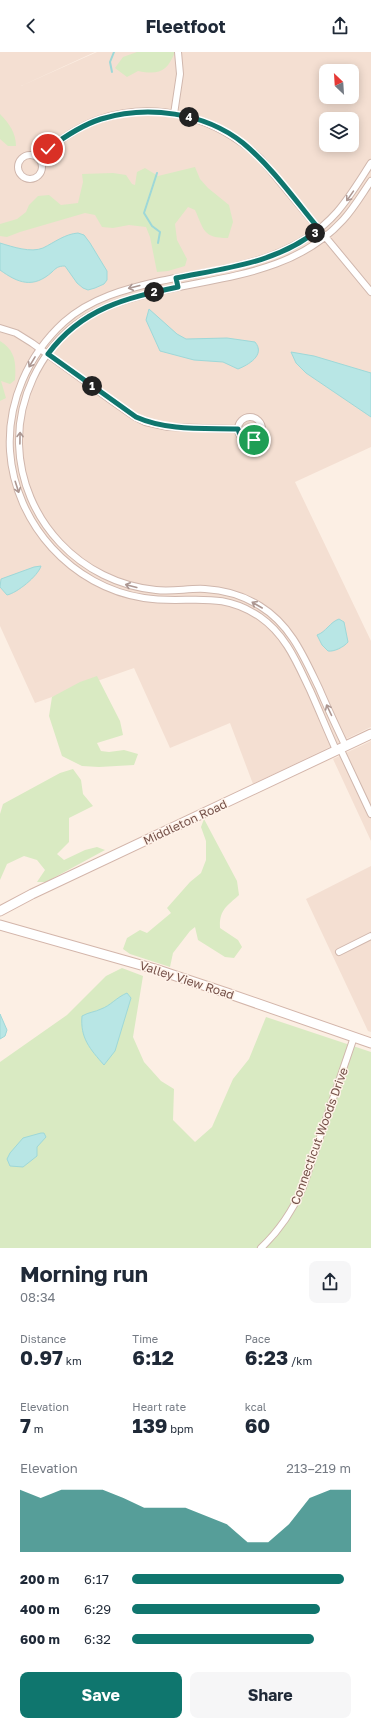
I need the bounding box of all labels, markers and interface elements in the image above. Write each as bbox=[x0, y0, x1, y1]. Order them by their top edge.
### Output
icon: back bbox=[20, 15, 42, 37]
text: Fleetfoot bbox=[145, 15, 226, 37]
icon: share bbox=[329, 15, 351, 37]
north arrow bbox=[319, 64, 359, 104]
map controls bbox=[319, 64, 359, 152]
pin: 4 bbox=[179, 107, 199, 127]
text: 4 bbox=[186, 110, 192, 123]
button: layers bbox=[319, 112, 359, 152]
pin bbox=[31, 132, 65, 166]
icon: check bbox=[37, 138, 59, 160]
one-way arrow bbox=[346, 190, 354, 201]
pin: 3 bbox=[305, 223, 325, 243]
text: 3 bbox=[312, 226, 318, 239]
pin: 2 bbox=[144, 282, 164, 302]
one-way arrow bbox=[128, 284, 141, 292]
text: 2 bbox=[151, 285, 157, 298]
one-way arrow bbox=[27, 356, 35, 368]
pin: 1 bbox=[82, 376, 102, 396]
text: 1 bbox=[89, 379, 95, 392]
pin bbox=[237, 423, 271, 457]
icon: arrive bbox=[243, 429, 265, 451]
one-way arrow bbox=[16, 432, 23, 445]
one-way arrow bbox=[14, 480, 21, 493]
one-way arrow bbox=[125, 582, 138, 589]
one-way arrow bbox=[251, 600, 263, 608]
one-way arrow bbox=[325, 704, 332, 716]
street label: Middleton Road bbox=[141, 796, 229, 848]
street label: Valley View Road bbox=[138, 958, 236, 1002]
street label: Connecticut Woods Drive bbox=[287, 1065, 351, 1207]
text: Morning run bbox=[20, 1260, 148, 1287]
button: share bbox=[309, 1261, 351, 1303]
text: 08:34 bbox=[20, 1289, 55, 1305]
text: Distance bbox=[20, 1332, 66, 1345]
text: Time bbox=[132, 1332, 158, 1345]
text: Pace bbox=[245, 1332, 270, 1345]
text: 0.97 bbox=[20, 1345, 63, 1369]
text: 6:12 bbox=[132, 1345, 174, 1369]
text: 6:23 bbox=[245, 1345, 288, 1369]
text: km bbox=[63, 1354, 82, 1367]
text: /km bbox=[288, 1354, 312, 1367]
text: Elevation bbox=[20, 1400, 69, 1413]
text: Heart rate bbox=[132, 1400, 186, 1413]
text: kcal bbox=[245, 1400, 266, 1413]
text: 7 bbox=[20, 1413, 31, 1437]
text: 139 bbox=[132, 1413, 168, 1437]
text: 60 bbox=[245, 1413, 270, 1437]
text: m bbox=[31, 1422, 43, 1435]
text: bpm bbox=[168, 1422, 194, 1435]
text: Elevation bbox=[20, 1460, 78, 1476]
text: 213–219 m bbox=[286, 1460, 351, 1476]
text: 200 m bbox=[20, 1571, 59, 1587]
text: 6:17 bbox=[84, 1571, 109, 1587]
text: 400 m bbox=[20, 1601, 60, 1617]
text: 6:29 bbox=[84, 1601, 111, 1617]
text: 600 m bbox=[20, 1631, 60, 1647]
text: 6:32 bbox=[84, 1631, 111, 1647]
button: Save bbox=[20, 1672, 182, 1718]
button: Share bbox=[190, 1672, 351, 1718]

